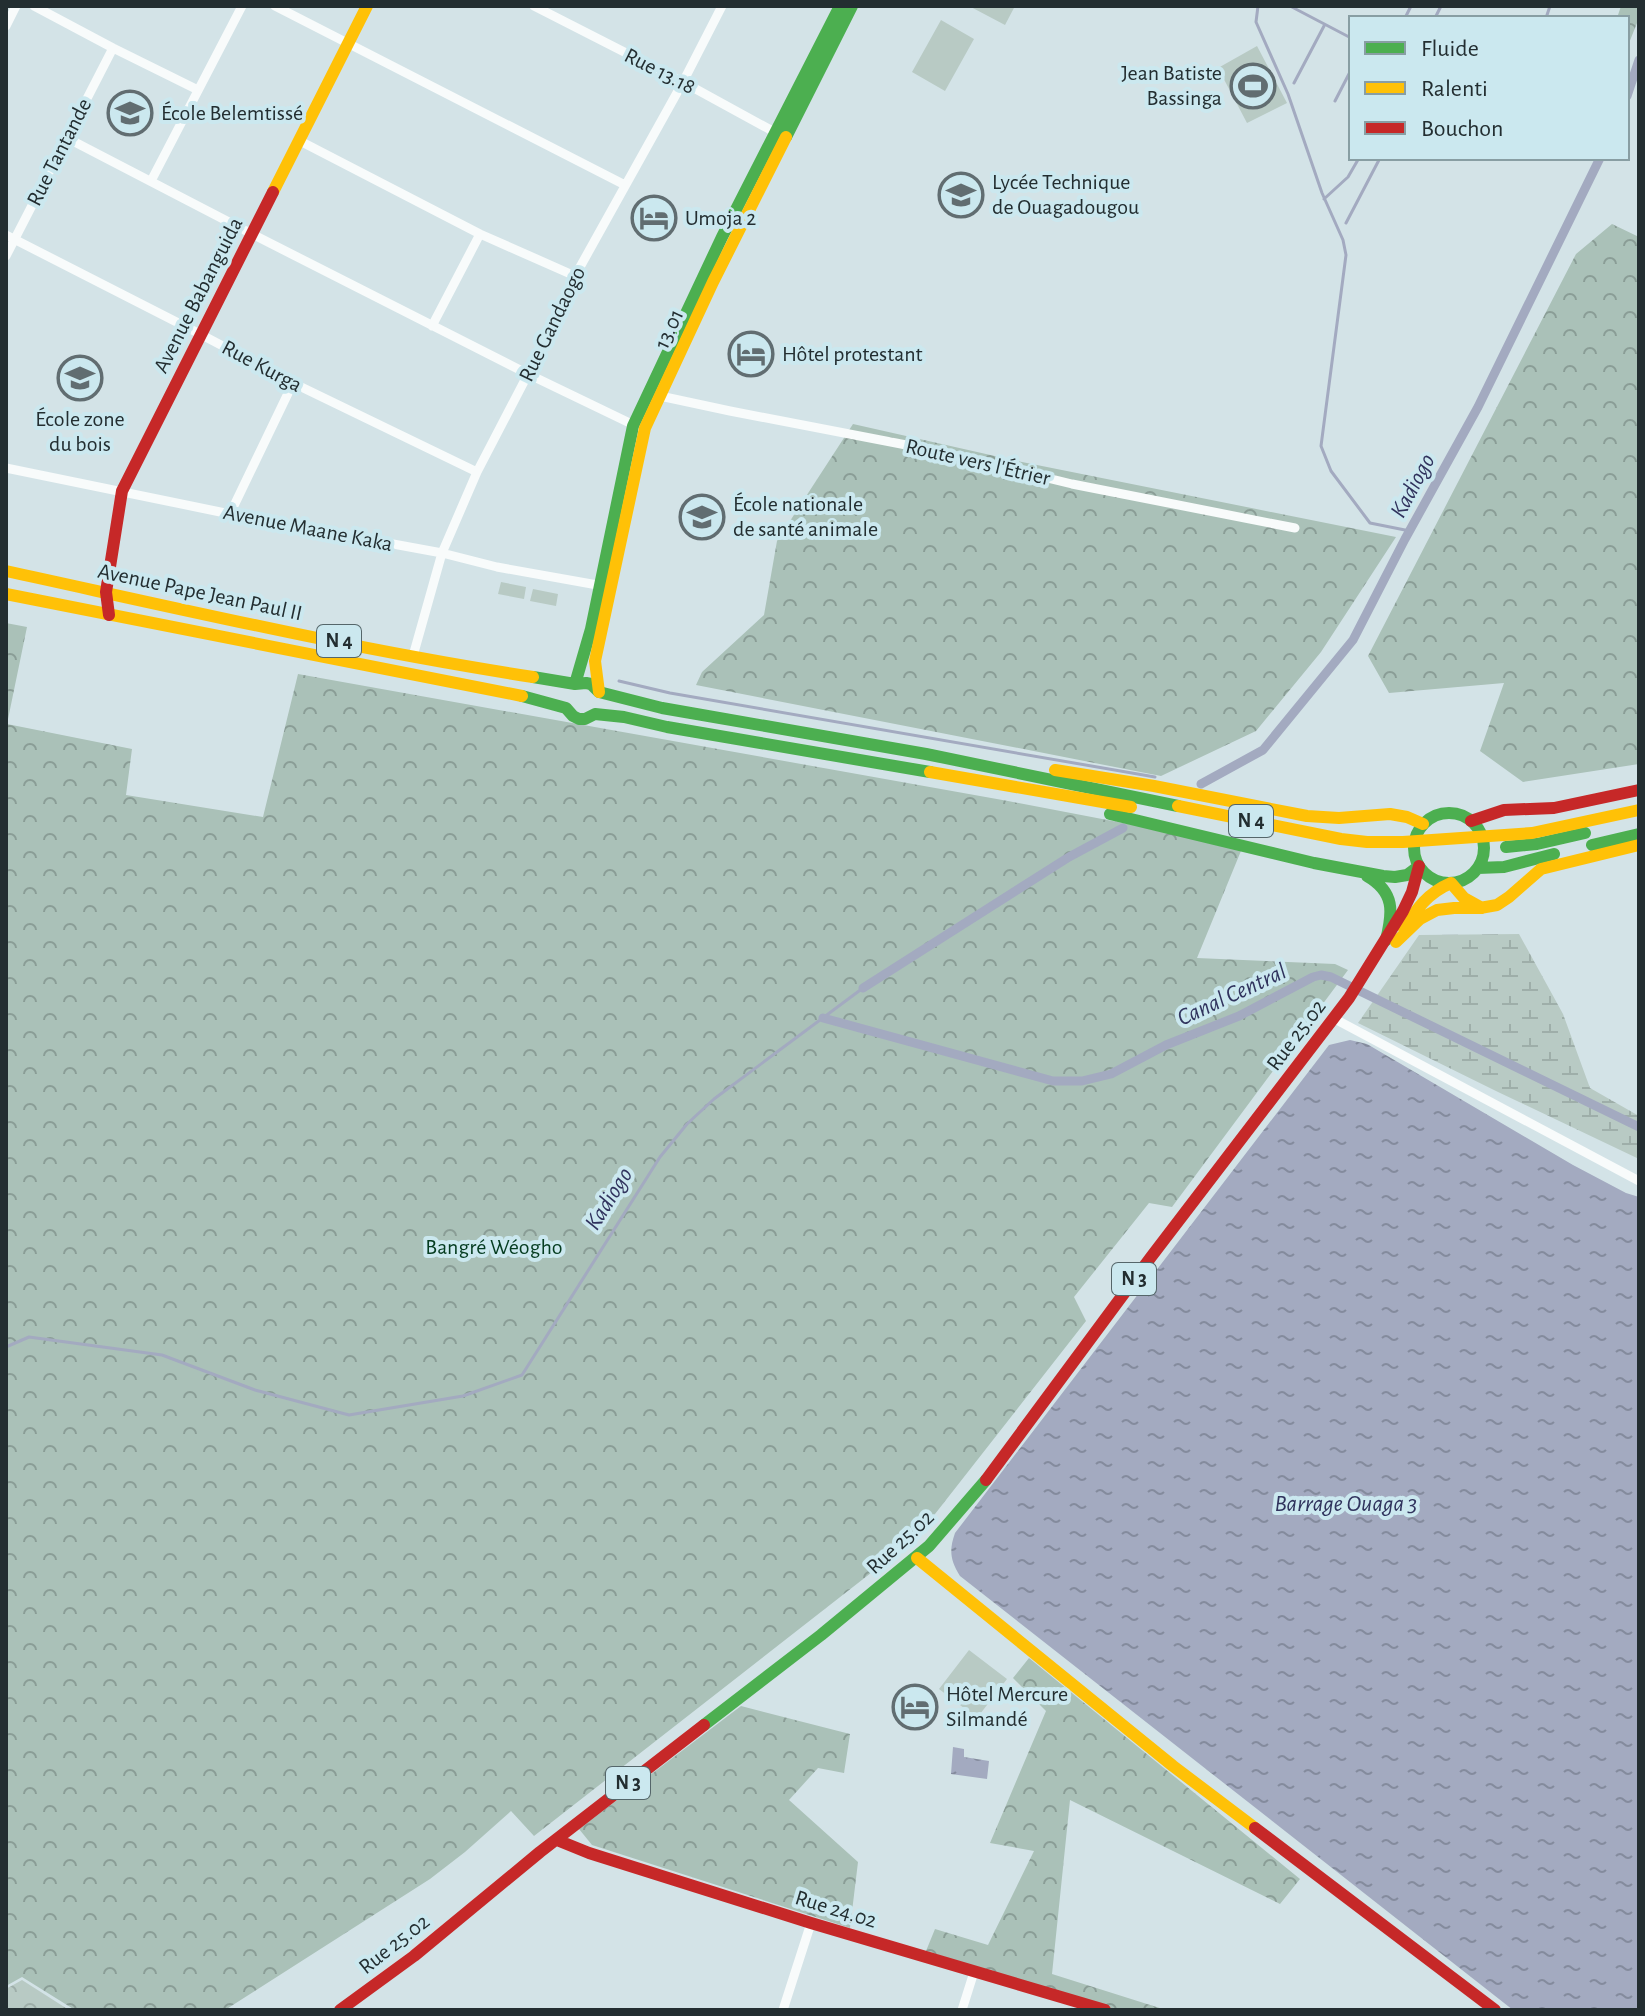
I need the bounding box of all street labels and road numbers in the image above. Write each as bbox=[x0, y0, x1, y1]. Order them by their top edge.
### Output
street label: Rue 13.18 bbox=[621, 44, 699, 98]
street label: Rue Tantande bbox=[23, 95, 95, 209]
street label: Avenue Babanguida bbox=[149, 214, 247, 376]
street label: Rue Gandaogo bbox=[515, 263, 589, 385]
street label: 13.01 bbox=[650, 306, 688, 352]
street label: Rue Kurga bbox=[218, 336, 306, 396]
street label: Route vers l'Étrier bbox=[903, 434, 1053, 489]
street label: Avenue Maane Kaka bbox=[222, 501, 394, 555]
street label: Avenue Pape Jean Paul II bbox=[96, 560, 304, 624]
road number: N 4 bbox=[317, 625, 361, 657]
road number: N 4 bbox=[1229, 805, 1273, 837]
street label: Rue 25.02 bbox=[1262, 995, 1330, 1075]
road number: N 3 bbox=[1112, 1263, 1156, 1295]
street label: Rue 25.02 bbox=[862, 1506, 938, 1578]
road number: N 3 bbox=[606, 1767, 650, 1799]
street label: Rue 24.02 bbox=[793, 1886, 879, 1932]
street label: Rue 25.02 bbox=[355, 1910, 433, 1978]

